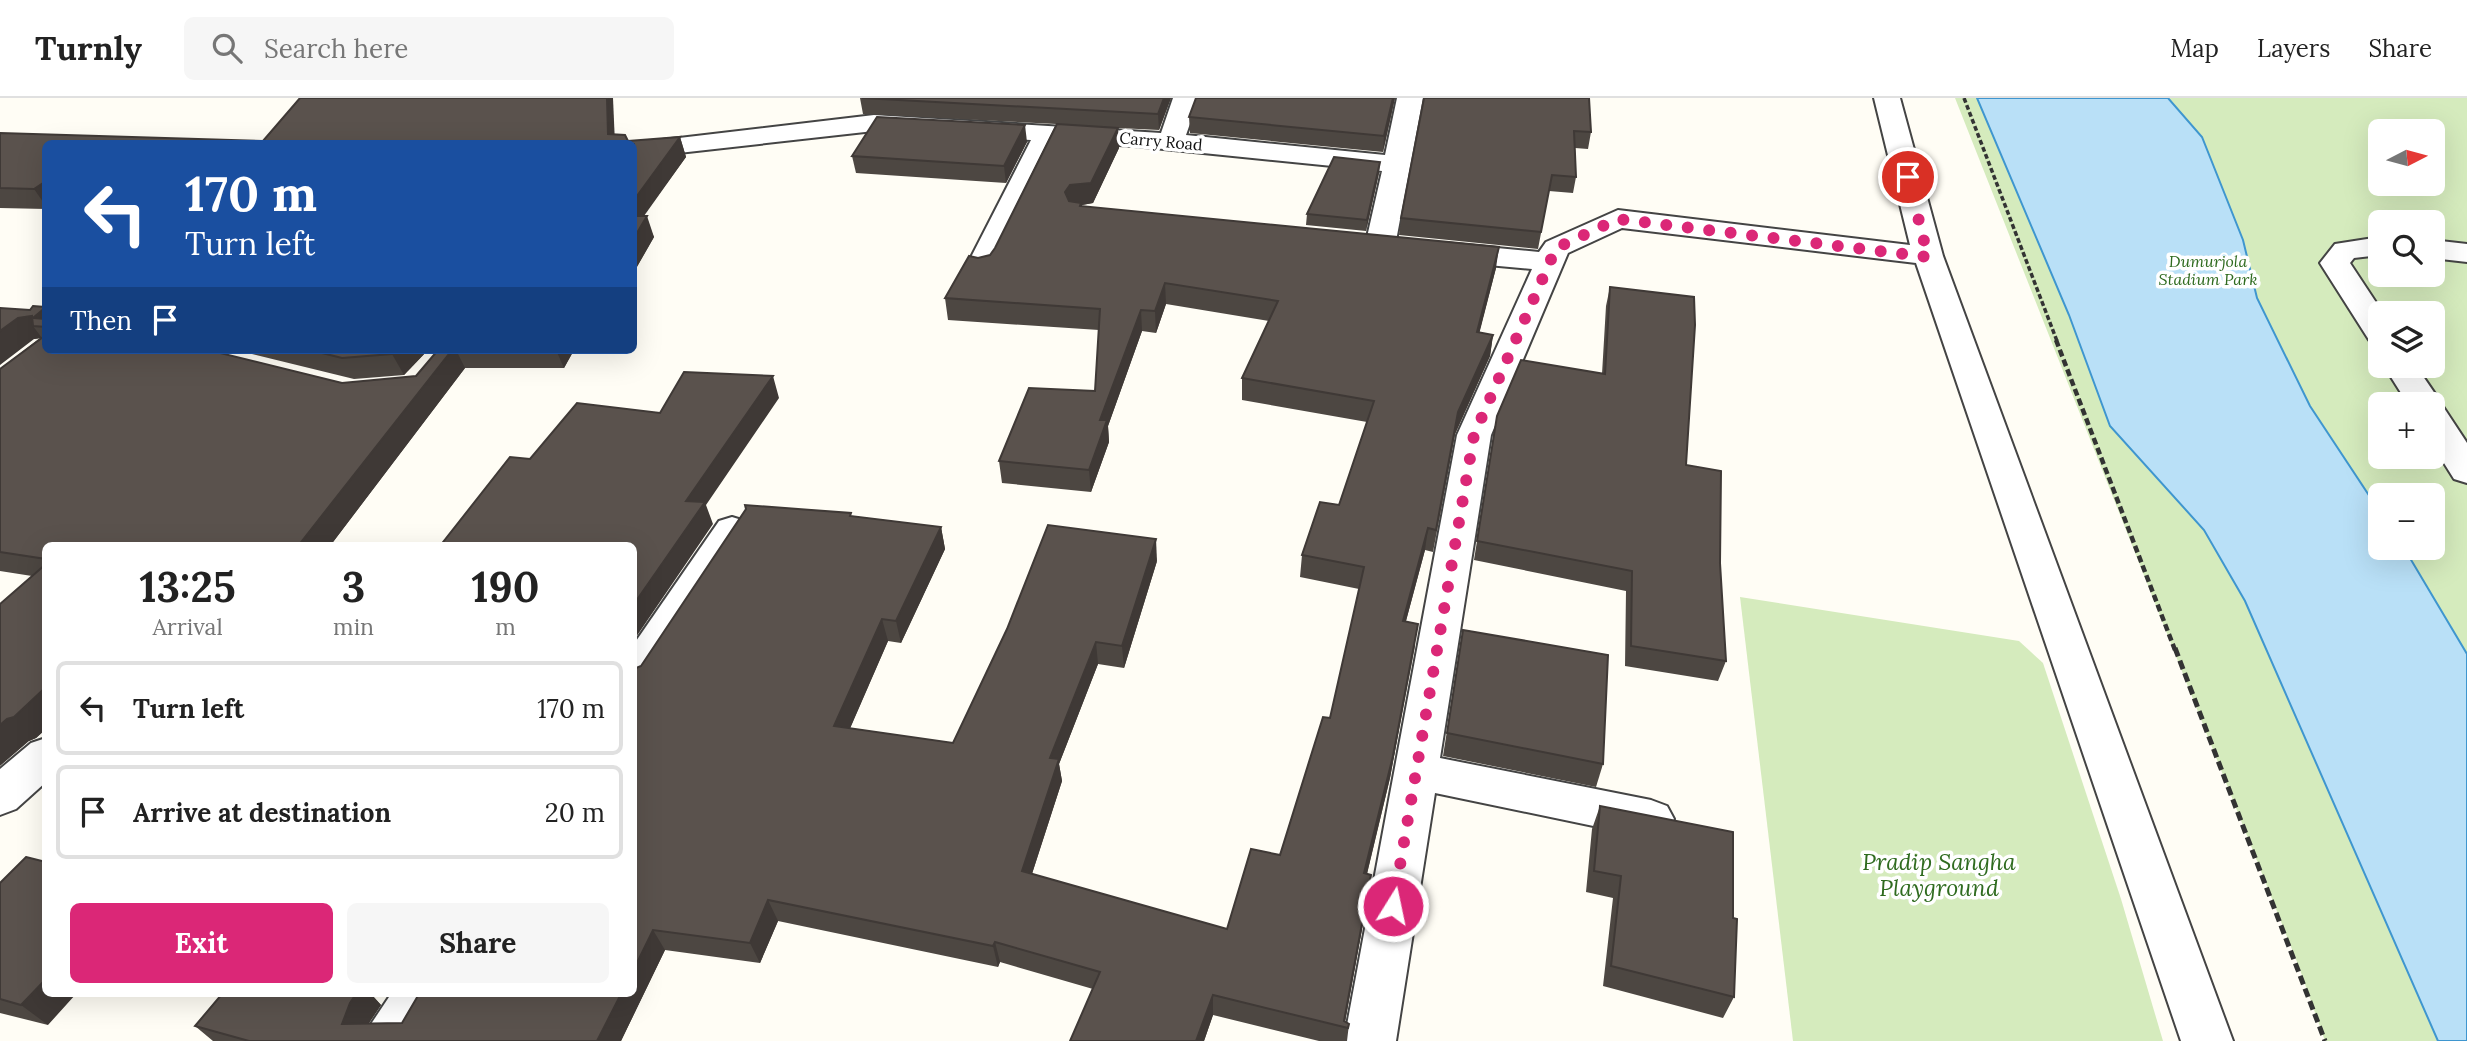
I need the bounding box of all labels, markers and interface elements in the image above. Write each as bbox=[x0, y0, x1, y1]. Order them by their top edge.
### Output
search box bbox=[184, 17, 674, 80]
text: Turnly bbox=[35, 27, 142, 69]
icon: search bbox=[208, 29, 246, 67]
text: Search here bbox=[264, 32, 408, 65]
text: Map bbox=[2170, 33, 2219, 64]
text: Layers bbox=[2257, 33, 2330, 64]
text: Share bbox=[2368, 33, 2432, 64]
north arrow bbox=[2368, 119, 2445, 196]
map controls bbox=[2368, 119, 2445, 560]
street label: Carry Road bbox=[1119, 127, 1204, 155]
pin bbox=[1878, 147, 1938, 207]
icon: arrive bbox=[1889, 158, 1927, 196]
text: 170 m bbox=[185, 162, 317, 224]
icon: left bbox=[70, 168, 161, 259]
button: search bbox=[2368, 210, 2445, 287]
text: Turn left bbox=[185, 223, 315, 264]
park label: Dumurjola Stadium Park bbox=[2159, 251, 2257, 289]
icon: arrive bbox=[146, 301, 184, 339]
button: layers bbox=[2368, 301, 2445, 378]
text: Then bbox=[70, 304, 132, 337]
button: + bbox=[2368, 392, 2445, 469]
button: − bbox=[2368, 483, 2445, 560]
text: 13:25 bbox=[139, 560, 236, 614]
text: 3 bbox=[342, 560, 365, 614]
text: 190 bbox=[472, 560, 540, 614]
text: Arrival bbox=[152, 612, 223, 641]
text: min bbox=[333, 612, 374, 641]
text: m bbox=[495, 612, 516, 641]
icon: left bbox=[74, 689, 112, 727]
text: Turn left bbox=[133, 692, 244, 725]
text: 170 m bbox=[537, 692, 605, 725]
icon: arrive bbox=[74, 793, 112, 831]
text: Arrive at destination bbox=[133, 796, 391, 829]
text: 20 m bbox=[545, 796, 605, 829]
park label: Pradip Sangha Playground bbox=[1862, 847, 2016, 902]
position arrow bbox=[1356, 869, 1430, 943]
button: Exit bbox=[70, 903, 333, 983]
button: Share bbox=[347, 903, 609, 983]

